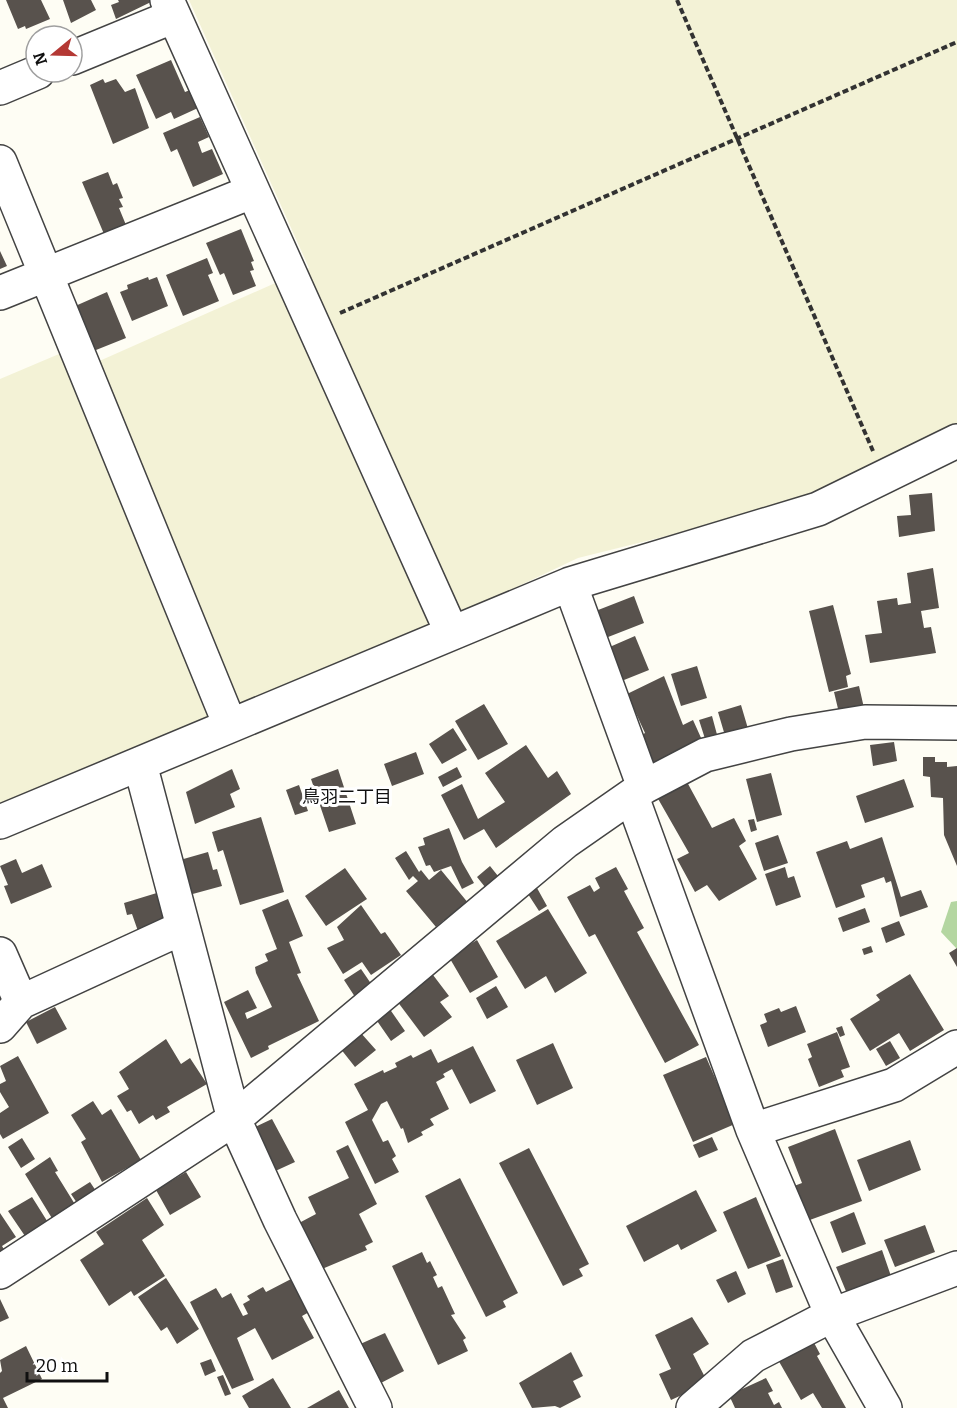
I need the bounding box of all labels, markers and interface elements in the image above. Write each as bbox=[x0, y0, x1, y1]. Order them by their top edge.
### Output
north arrow bbox=[24, 24, 84, 84]
text: N bbox=[29, 50, 51, 68]
district label: 鳥羽二丁目 bbox=[302, 786, 392, 808]
scale bar bbox=[27, 1345, 106, 1383]
text: 20 m bbox=[36, 1355, 78, 1377]

